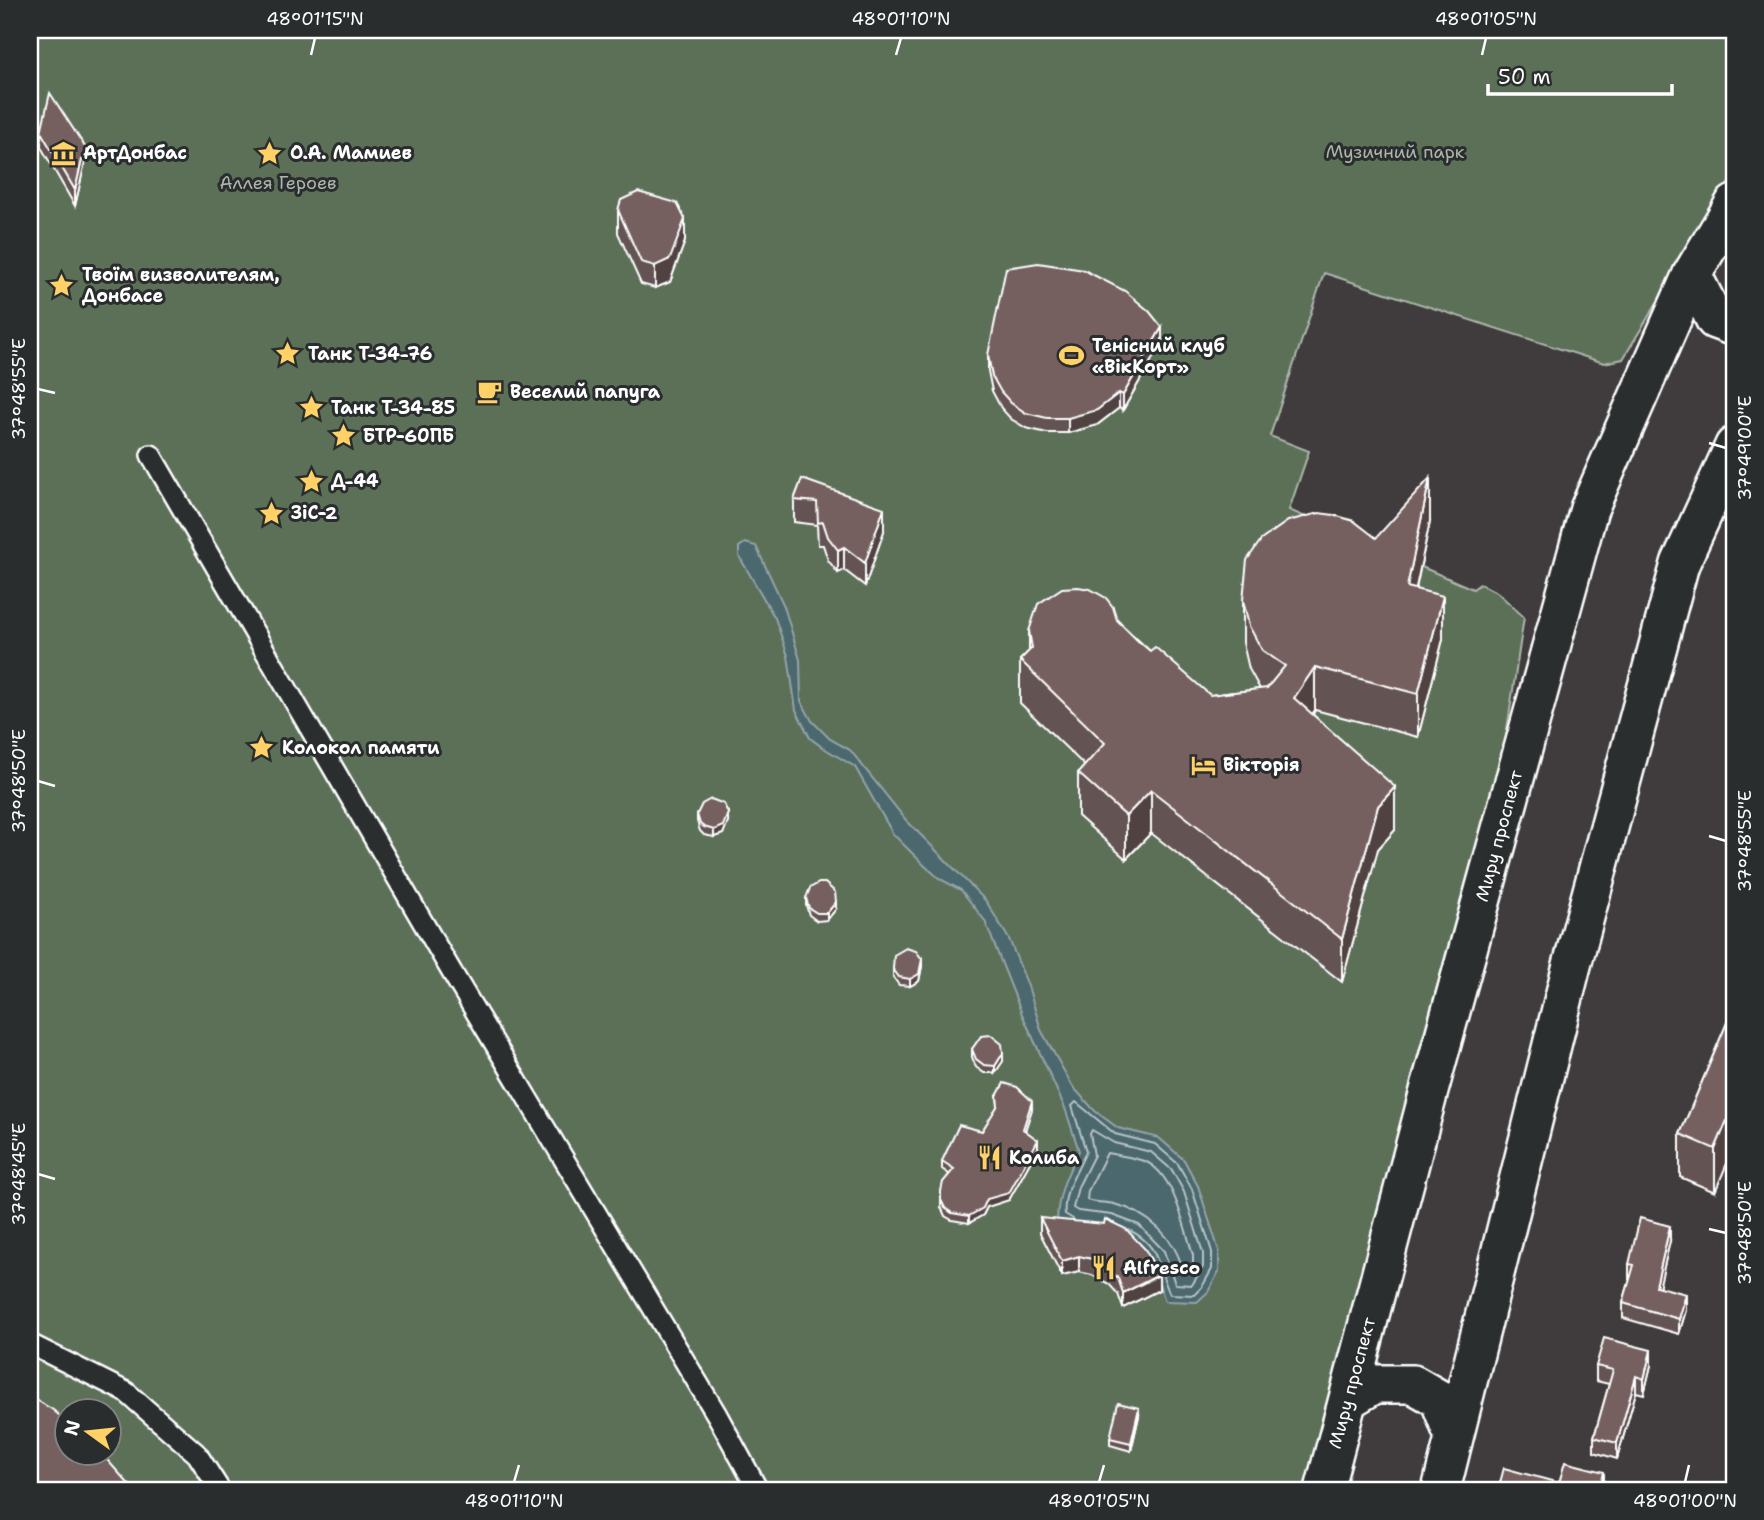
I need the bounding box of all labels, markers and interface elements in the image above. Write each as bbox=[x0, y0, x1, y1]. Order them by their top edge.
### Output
text: 48°01'15"N bbox=[266, 7, 364, 31]
text: 48°01'10"N bbox=[851, 7, 951, 31]
text: 48°01'05"N bbox=[1435, 7, 1537, 31]
scale bar bbox=[1488, 52, 1671, 96]
text: 50 m bbox=[1498, 63, 1551, 91]
museum icon: АртДонбас bbox=[49, 139, 77, 167]
place icon: О.А. Мамиев bbox=[256, 139, 284, 167]
park label: Музичний парк bbox=[1326, 140, 1465, 164]
place label: АртДонбас bbox=[83, 141, 187, 165]
place label: О.А. Мамиев bbox=[290, 141, 412, 165]
park label: Аллея Героев bbox=[220, 171, 337, 195]
place label: Твоїм визволителям, Донбасе bbox=[82, 263, 280, 308]
place icon: Твоїм визволителям, Донбасе bbox=[48, 271, 76, 299]
place label: Тенісний клуб «ВікКорт» bbox=[1092, 334, 1225, 379]
text: 37°48'55"E bbox=[7, 338, 31, 440]
place icon: Танк Т-34-76 bbox=[274, 340, 302, 368]
place label: Танк Т-34-76 bbox=[308, 342, 432, 366]
sports icon: Тенісний клуб «ВікКорт» bbox=[1058, 342, 1086, 370]
cafe icon: Веселий папуга bbox=[476, 378, 504, 406]
place label: Веселий папуга bbox=[510, 380, 661, 404]
place icon: Танк Т-34-85 bbox=[297, 394, 325, 422]
text: 37°49'00"E bbox=[1733, 395, 1757, 501]
place label: Танк Т-34-85 bbox=[331, 396, 455, 420]
place icon: БТР-60ПБ bbox=[329, 422, 357, 450]
place label: БТР-60ПБ bbox=[363, 424, 454, 448]
place icon: Д-44 bbox=[297, 467, 325, 495]
place label: Д-44 bbox=[331, 469, 379, 493]
place icon: ЗіС-2 bbox=[257, 499, 285, 527]
place label: ЗіС-2 bbox=[291, 501, 338, 525]
text: 37°48'50"E bbox=[7, 729, 31, 833]
place icon: Колокол памяти bbox=[248, 734, 276, 762]
place label: Колокол памяти bbox=[282, 736, 440, 760]
hotel icon: Вікторія bbox=[1189, 751, 1217, 779]
place label: Вікторія bbox=[1223, 753, 1300, 777]
street label: Миру проспект bbox=[1470, 767, 1528, 904]
text: 37°48'55"E bbox=[1733, 790, 1757, 892]
text: 37°48'45"E bbox=[7, 1123, 31, 1225]
restaurant icon: Колиба bbox=[975, 1144, 1003, 1172]
place label: Колиба bbox=[1009, 1146, 1080, 1170]
text: 37°48'50"E bbox=[1733, 1181, 1757, 1285]
restaurant icon: Alfresco bbox=[1089, 1254, 1117, 1282]
place label: Alfresco bbox=[1123, 1256, 1200, 1280]
street label: Миру проспект bbox=[1323, 1314, 1381, 1451]
north arrow bbox=[52, 1398, 122, 1468]
text: N bbox=[58, 1417, 86, 1438]
text: 48°01'10"N bbox=[464, 1489, 564, 1513]
text: 48°01'05"N bbox=[1048, 1489, 1150, 1513]
text: 48°01'00"N bbox=[1633, 1489, 1737, 1513]

